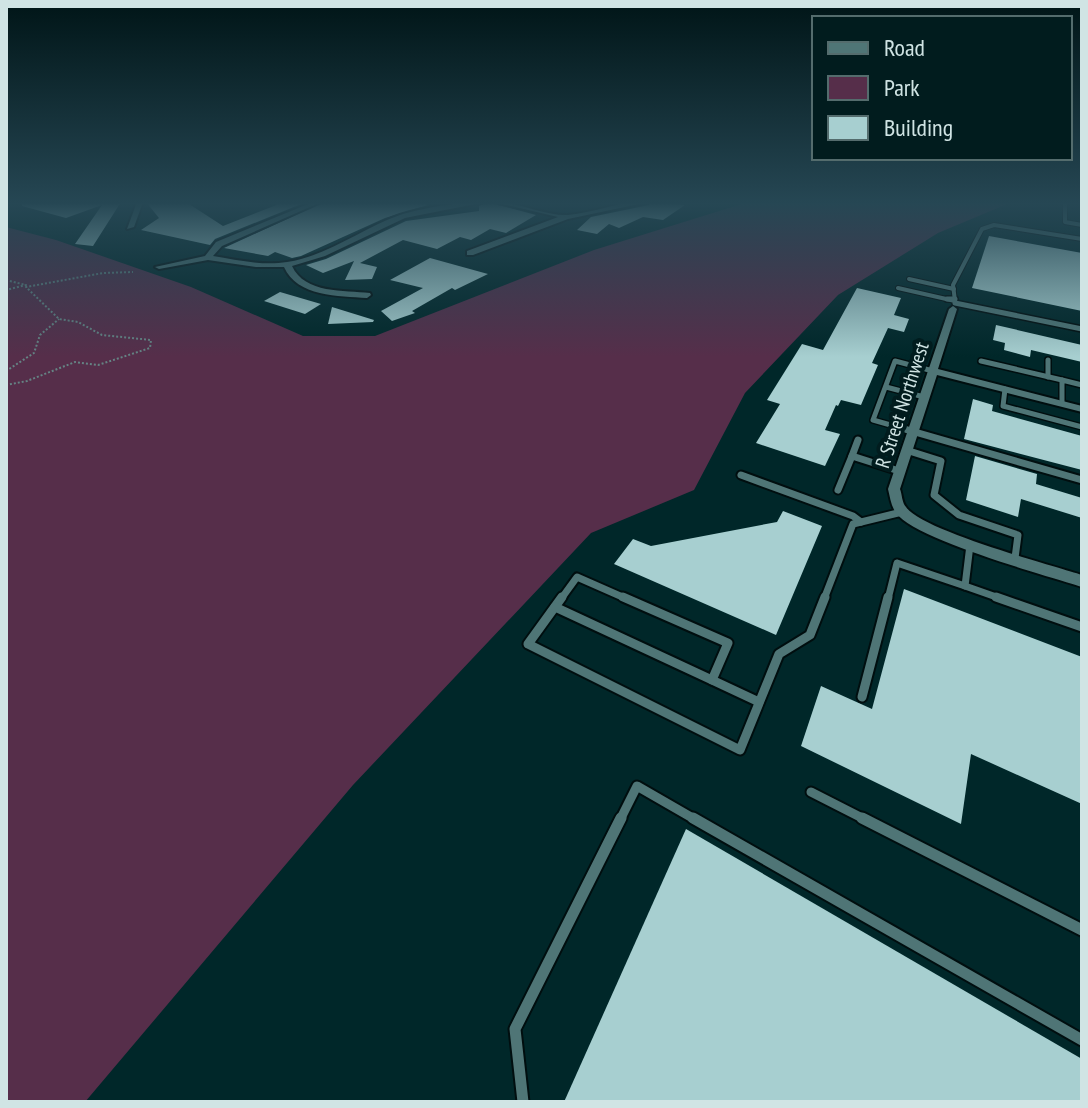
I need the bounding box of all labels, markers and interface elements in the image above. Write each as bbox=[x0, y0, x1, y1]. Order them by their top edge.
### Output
legend bbox=[812, 16, 1072, 160]
text: Road bbox=[884, 32, 925, 63]
text: Park bbox=[884, 72, 920, 103]
text: Building bbox=[884, 112, 953, 143]
street label: R Street Northwest bbox=[869, 338, 935, 471]

